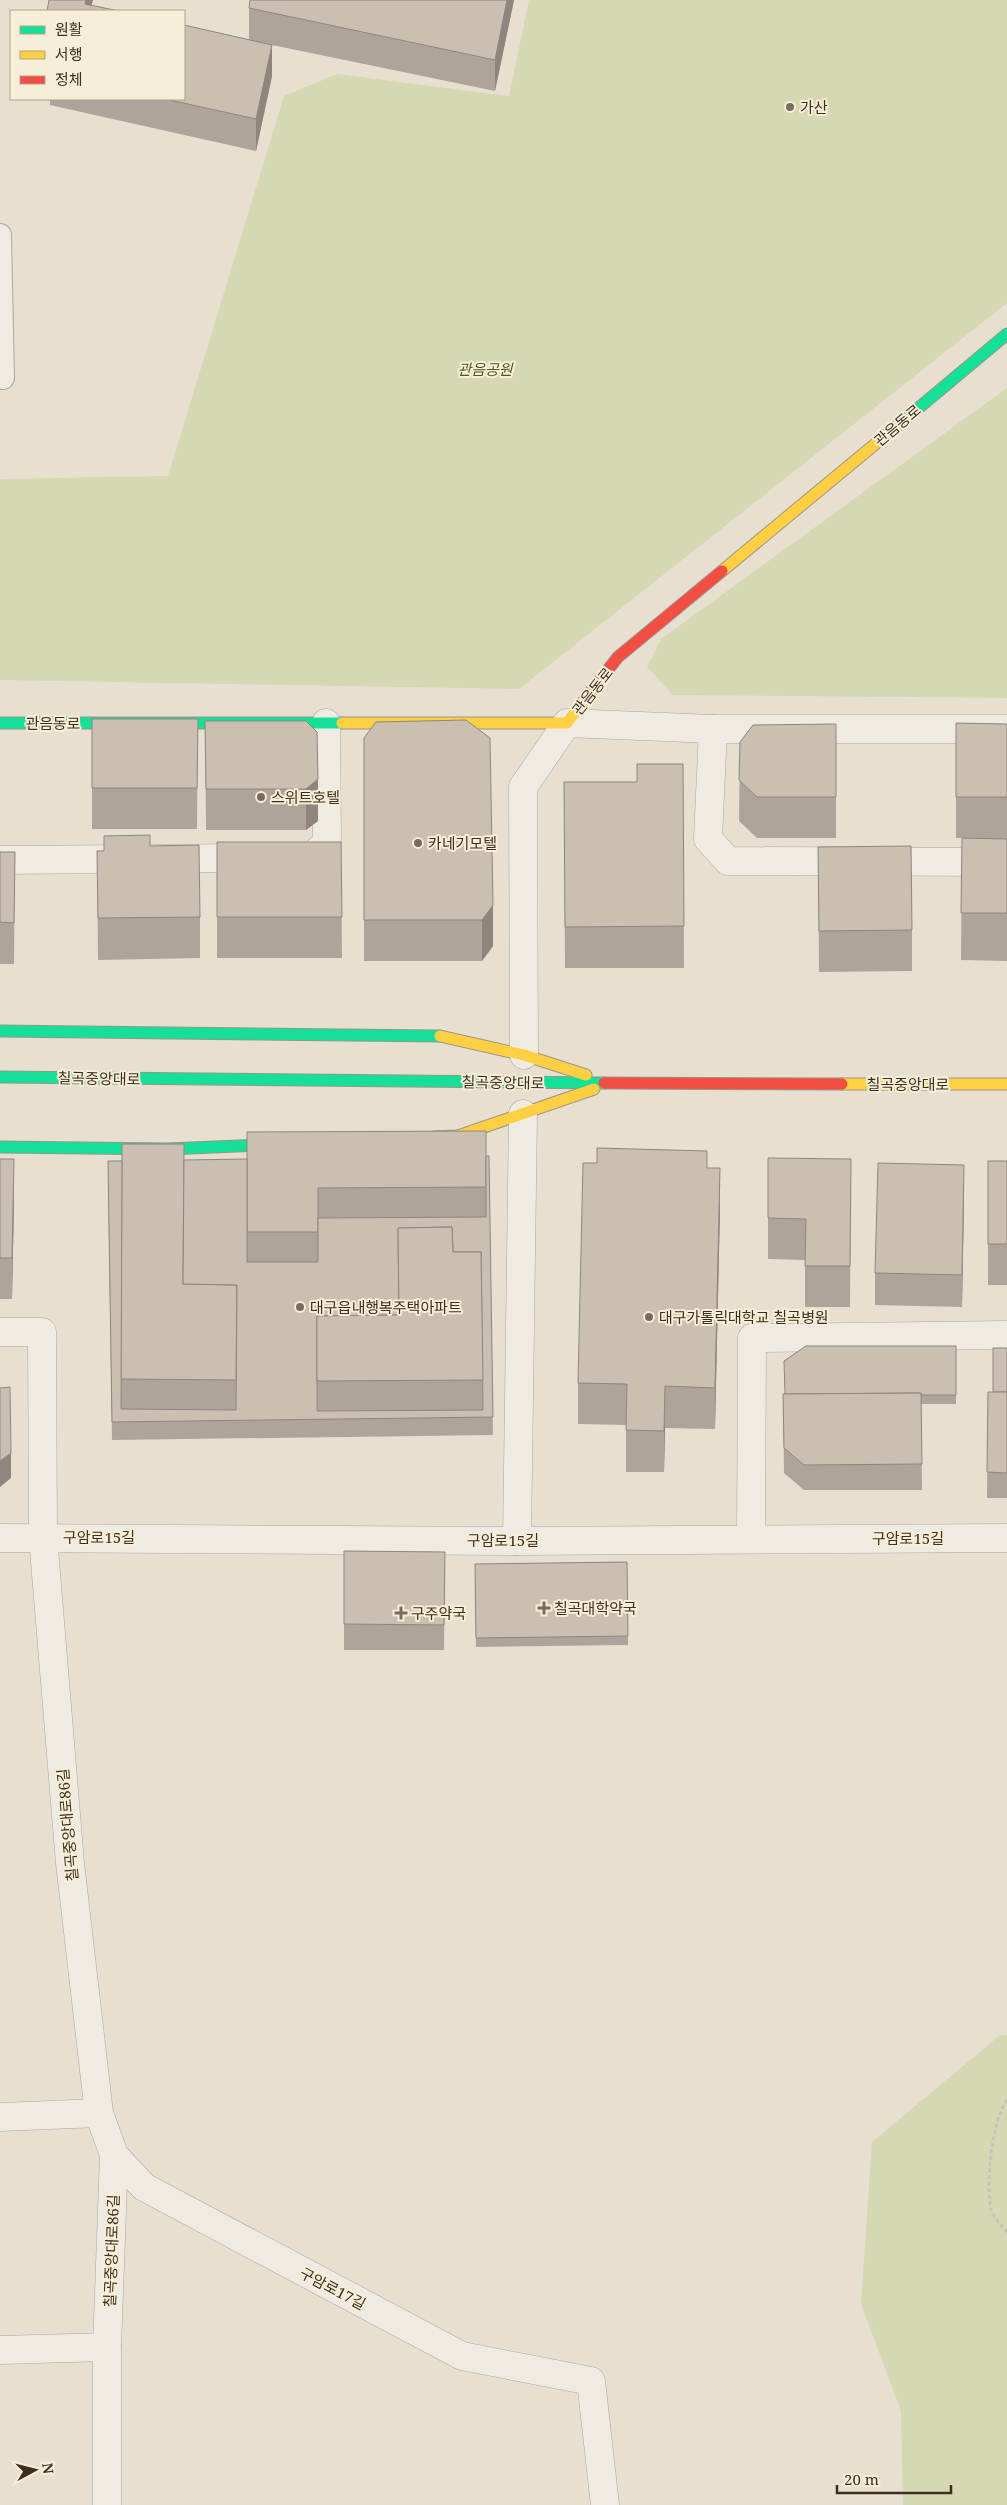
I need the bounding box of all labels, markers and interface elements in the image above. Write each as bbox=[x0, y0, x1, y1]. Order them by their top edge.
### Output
legend bbox=[10, 10, 185, 100]
text: 원활 bbox=[55, 19, 83, 39]
text: 서행 bbox=[55, 44, 83, 64]
text: 정체 bbox=[55, 69, 83, 89]
place label: 가산 bbox=[800, 97, 828, 117]
marker: 가산 bbox=[784, 101, 796, 113]
park label: 관음공원 bbox=[457, 359, 514, 379]
street label: 관음동로 bbox=[869, 400, 925, 450]
street label: 관음동로 bbox=[567, 663, 617, 719]
street label: 관음동로 bbox=[25, 713, 81, 733]
place label: 스위트호텔 bbox=[271, 787, 340, 807]
marker: 스위트호텔 bbox=[255, 791, 267, 803]
place label: 카네기모텔 bbox=[428, 833, 497, 853]
marker: 카네기모텔 bbox=[412, 837, 424, 849]
street label: 칠곡중앙대로 bbox=[57, 1067, 141, 1089]
street label: 칠곡중앙대로 bbox=[461, 1071, 545, 1093]
street label: 칠곡중앙대로 bbox=[867, 1074, 949, 1094]
place label: 대구읍내행복주택아파트 bbox=[310, 1297, 462, 1317]
marker: 대구읍내행복주택아파트 bbox=[294, 1301, 306, 1313]
place label: 대구가톨릭대학교 칠곡병원 bbox=[659, 1307, 829, 1327]
marker: 대구가톨릭대학교 칠곡병원 bbox=[643, 1311, 655, 1323]
street label: 구암로15길 bbox=[63, 1527, 135, 1547]
street label: 구암로15길 bbox=[872, 1528, 944, 1548]
street label: 구암로15길 bbox=[467, 1530, 539, 1550]
place label: 칠곡대학약국 bbox=[554, 1598, 637, 1618]
marker: 칠곡대학약국 bbox=[538, 1602, 550, 1614]
place label: 구주약국 bbox=[411, 1603, 466, 1623]
marker: 구주약국 bbox=[395, 1607, 407, 1619]
street label: 칠곡중앙대로86길 bbox=[52, 1768, 82, 1882]
street label: 칠곡중앙대로86길 bbox=[99, 2194, 123, 2308]
street label: 구암로17길 bbox=[297, 2262, 369, 2314]
north arrow bbox=[10, 2445, 60, 2495]
text: N bbox=[38, 2462, 59, 2475]
scale bar bbox=[837, 2462, 951, 2494]
text: 20 m bbox=[844, 2469, 879, 2489]

